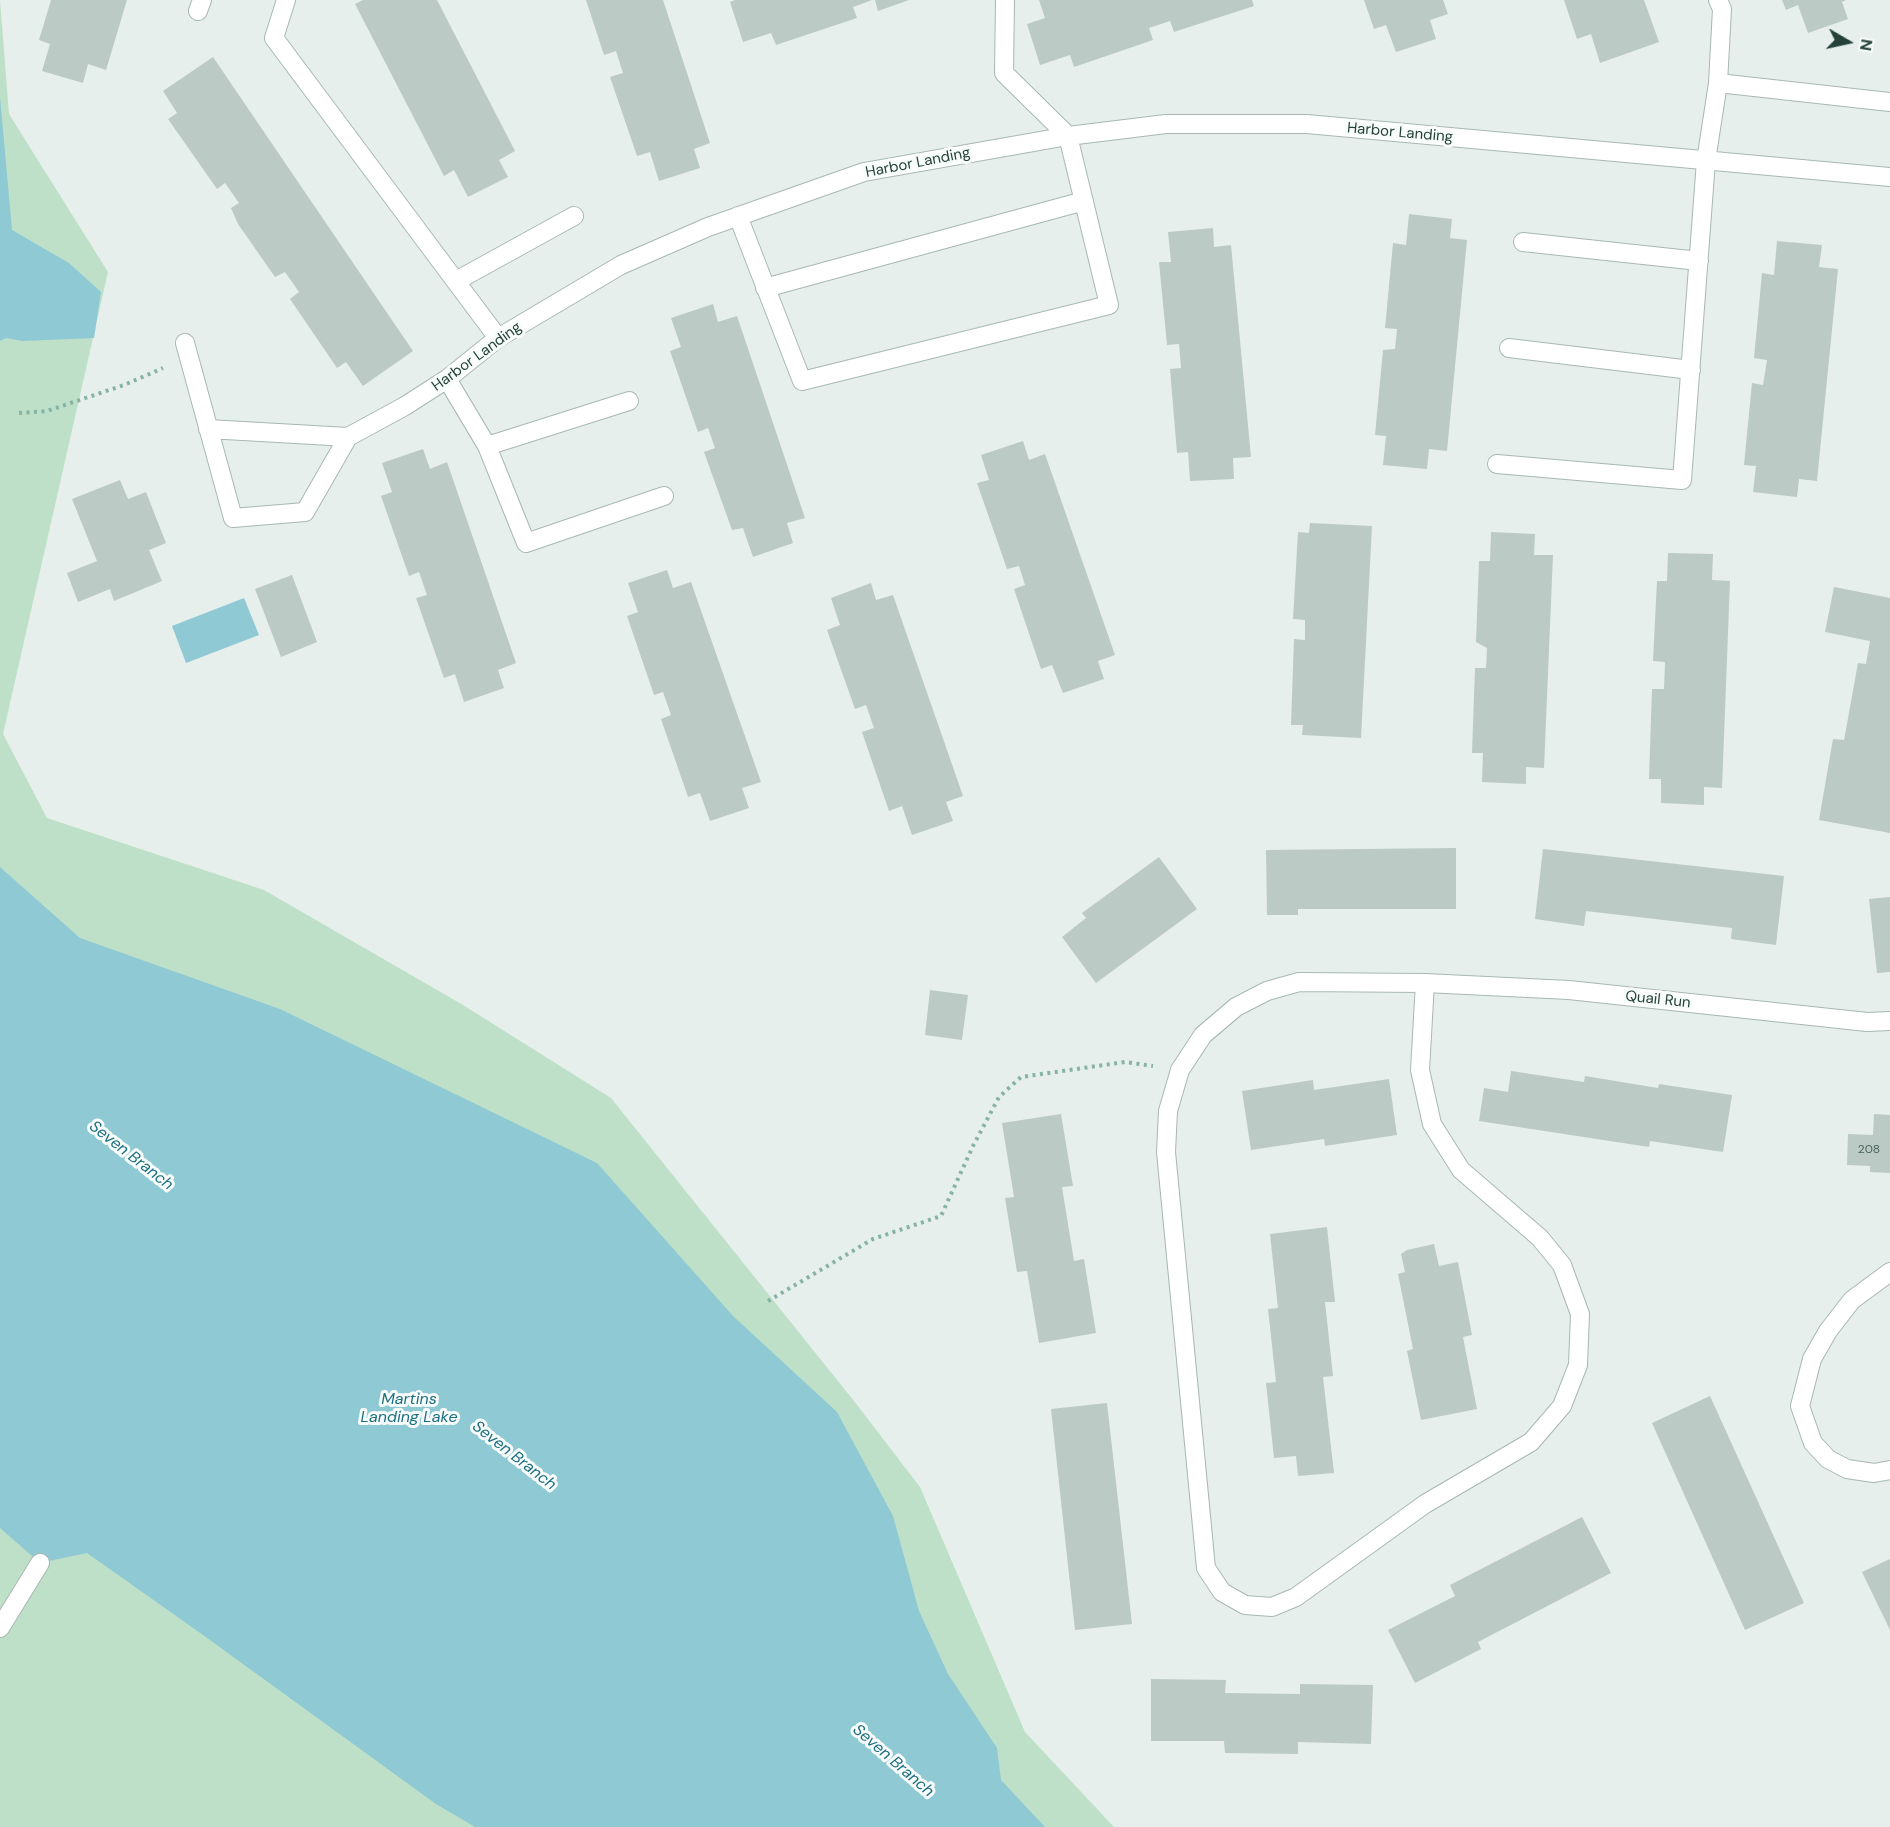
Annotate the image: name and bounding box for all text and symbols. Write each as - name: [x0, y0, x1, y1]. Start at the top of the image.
- north arrow: [1818, 12, 1878, 72]
- text: N: [1855, 37, 1878, 52]
- street label: Harbor Landing: [1346, 119, 1454, 147]
- street label: Harbor Landing: [864, 144, 972, 182]
- street label: Harbor Landing: [429, 318, 525, 396]
- street label: Quail Run: [1625, 988, 1691, 1012]
- water label: Seven Branch: [85, 1117, 177, 1195]
- house number: 208: [1858, 1143, 1880, 1157]
- water label: Martins Landing Lake: [360, 1390, 458, 1428]
- water label: Seven Branch: [468, 1417, 560, 1495]
- water label: Seven Branch: [848, 1721, 938, 1801]

